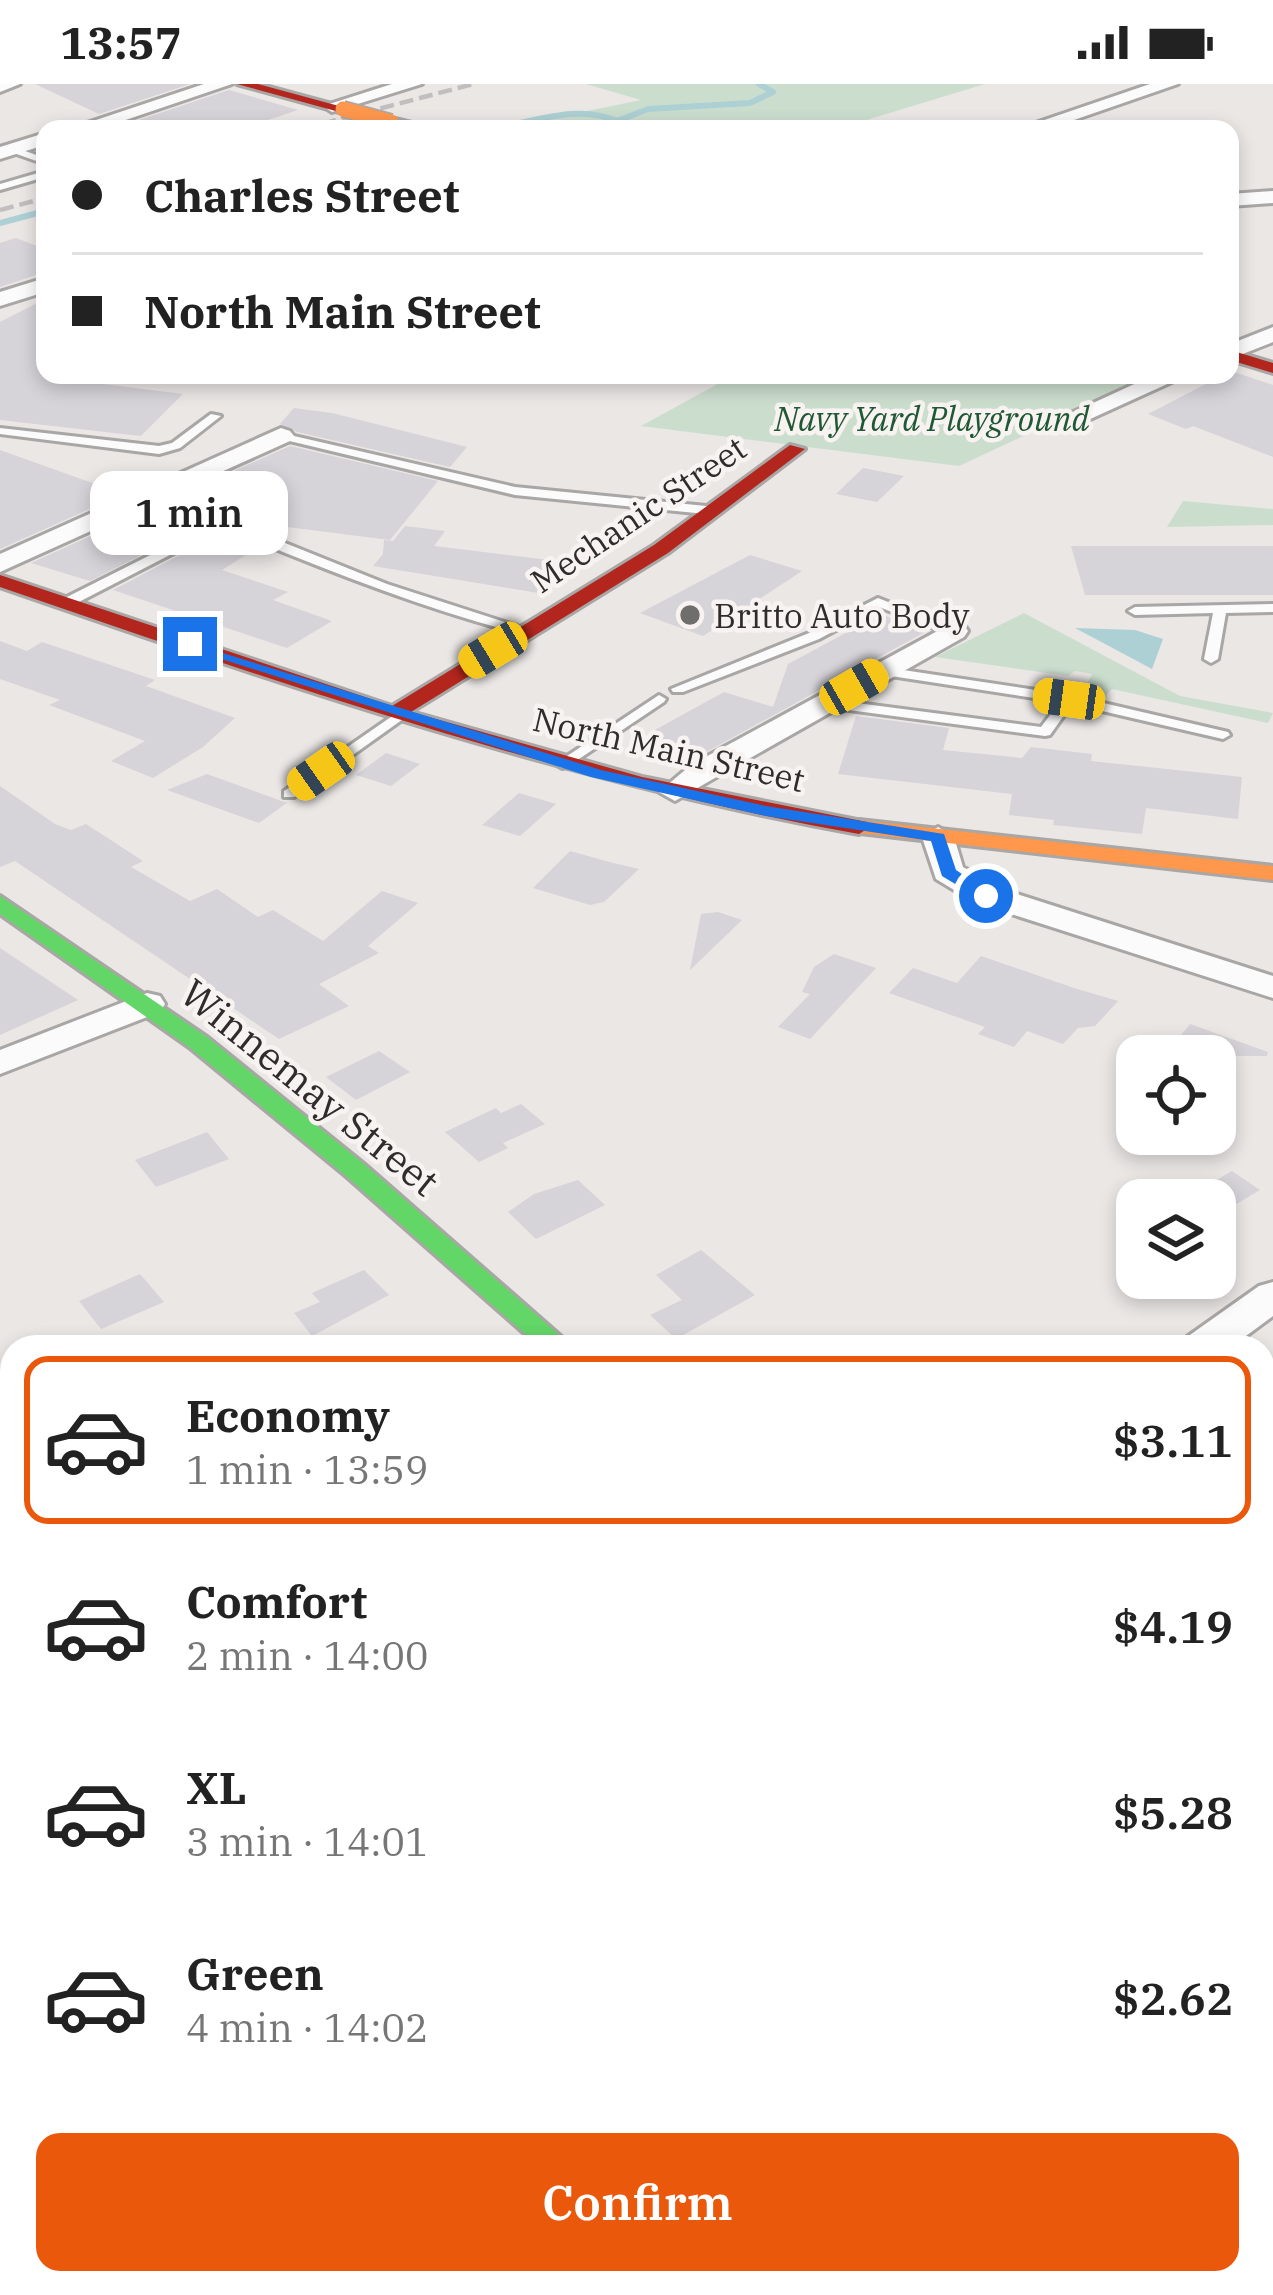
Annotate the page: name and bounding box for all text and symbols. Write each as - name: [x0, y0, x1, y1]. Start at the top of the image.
- text: 13:57: [60, 13, 182, 71]
- text: Charles Street: [144, 166, 460, 224]
- text: North Main Street: [144, 282, 541, 340]
- park label: Navy Yard Playground: [774, 397, 1090, 440]
- street label: Mechanic Street: [522, 426, 754, 602]
- callout: 1 min: [91, 470, 289, 554]
- text: 1 min: [135, 487, 243, 538]
- place label: Britto Auto Body: [714, 594, 970, 637]
- marker: Britto Auto Body: [677, 602, 703, 628]
- car: [453, 616, 533, 684]
- route end: [163, 617, 217, 671]
- car: [814, 653, 894, 721]
- car: [1031, 676, 1107, 722]
- street label: North Main Street: [529, 697, 809, 801]
- car: [281, 736, 361, 806]
- route start: [959, 869, 1013, 923]
- street label: Winnemay Street: [171, 967, 449, 1207]
- map controls: [1116, 1035, 1236, 1299]
- button: locate: [1116, 1035, 1236, 1155]
- button: layers: [1116, 1179, 1236, 1299]
- icon: car: [42, 1386, 150, 1494]
- text: Economy: [186, 1386, 390, 1444]
- text: $3.11: [1113, 1411, 1233, 1469]
- text: 1 min · 13:59: [186, 1444, 428, 1495]
- icon: car: [42, 1572, 150, 1680]
- text: Comfort: [186, 1572, 367, 1630]
- text: $4.19: [1113, 1597, 1233, 1655]
- text: 2 min · 14:00: [186, 1630, 428, 1681]
- icon: car: [42, 1758, 150, 1866]
- text: XL: [186, 1758, 247, 1816]
- text: $5.28: [1113, 1783, 1233, 1841]
- text: 3 min · 14:01: [186, 1816, 428, 1867]
- icon: car: [42, 1944, 150, 2052]
- text: Green: [186, 1944, 324, 2002]
- text: $2.62: [1113, 1969, 1233, 2027]
- text: 4 min · 14:02: [186, 2002, 428, 2053]
- button: Confirm: [36, 2133, 1239, 2271]

